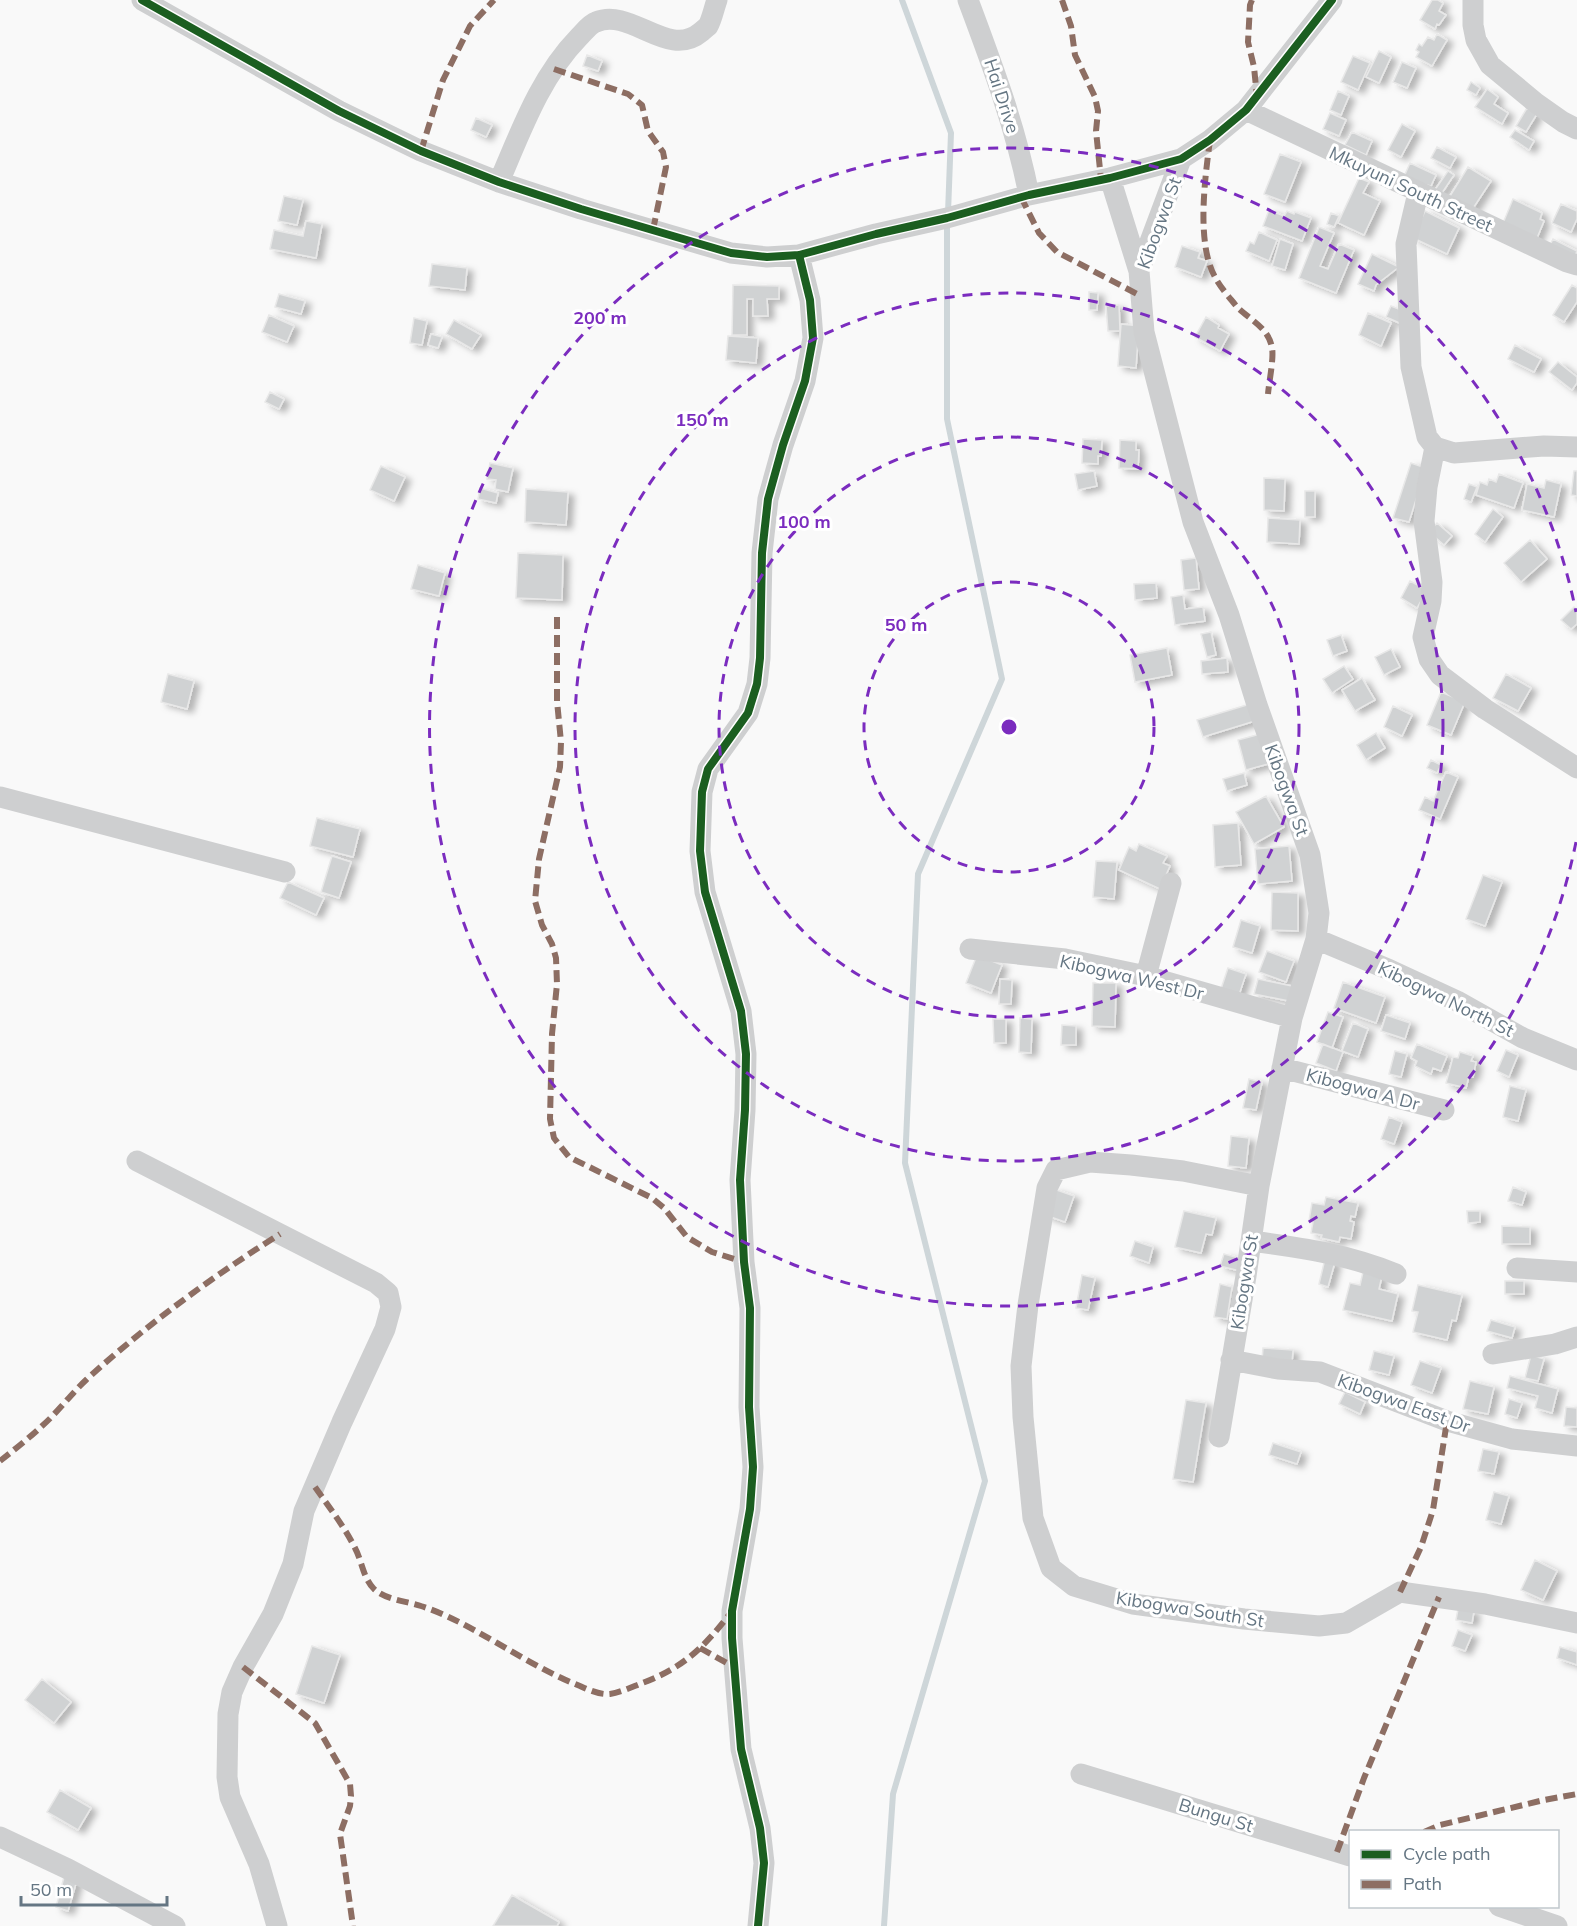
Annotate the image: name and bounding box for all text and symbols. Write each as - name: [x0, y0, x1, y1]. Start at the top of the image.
- street label: Hai Drive: [979, 56, 1025, 136]
- street label: Mkuyuni South Street: [1326, 141, 1496, 237]
- street label: Kibogwa St: [1132, 174, 1186, 272]
- text: 200 m: [573, 306, 627, 329]
- text: 150 m: [675, 408, 729, 431]
- text: 100 m: [777, 510, 831, 533]
- text: 50 m: [885, 613, 927, 636]
- centre of rings: [999, 717, 1019, 737]
- street label: Kibogwa St: [1260, 741, 1314, 839]
- street label: Kibogwa West Dr: [1058, 949, 1207, 1005]
- street label: Kibogwa North St: [1374, 956, 1518, 1042]
- street label: Kibogwa A Dr: [1304, 1063, 1423, 1115]
- street label: Kibogwa St: [1225, 1233, 1263, 1331]
- street label: Kibogwa East Dr: [1334, 1368, 1474, 1438]
- street label: Kibogwa South St: [1114, 1586, 1266, 1632]
- street label: Bungu St: [1176, 1793, 1256, 1837]
- legend: [1349, 1830, 1559, 1908]
- text: Cycle path: [1403, 1842, 1490, 1865]
- scale bar: [21, 1869, 166, 1907]
- text: Path: [1403, 1872, 1442, 1895]
- text: 50 m: [30, 1878, 72, 1901]

